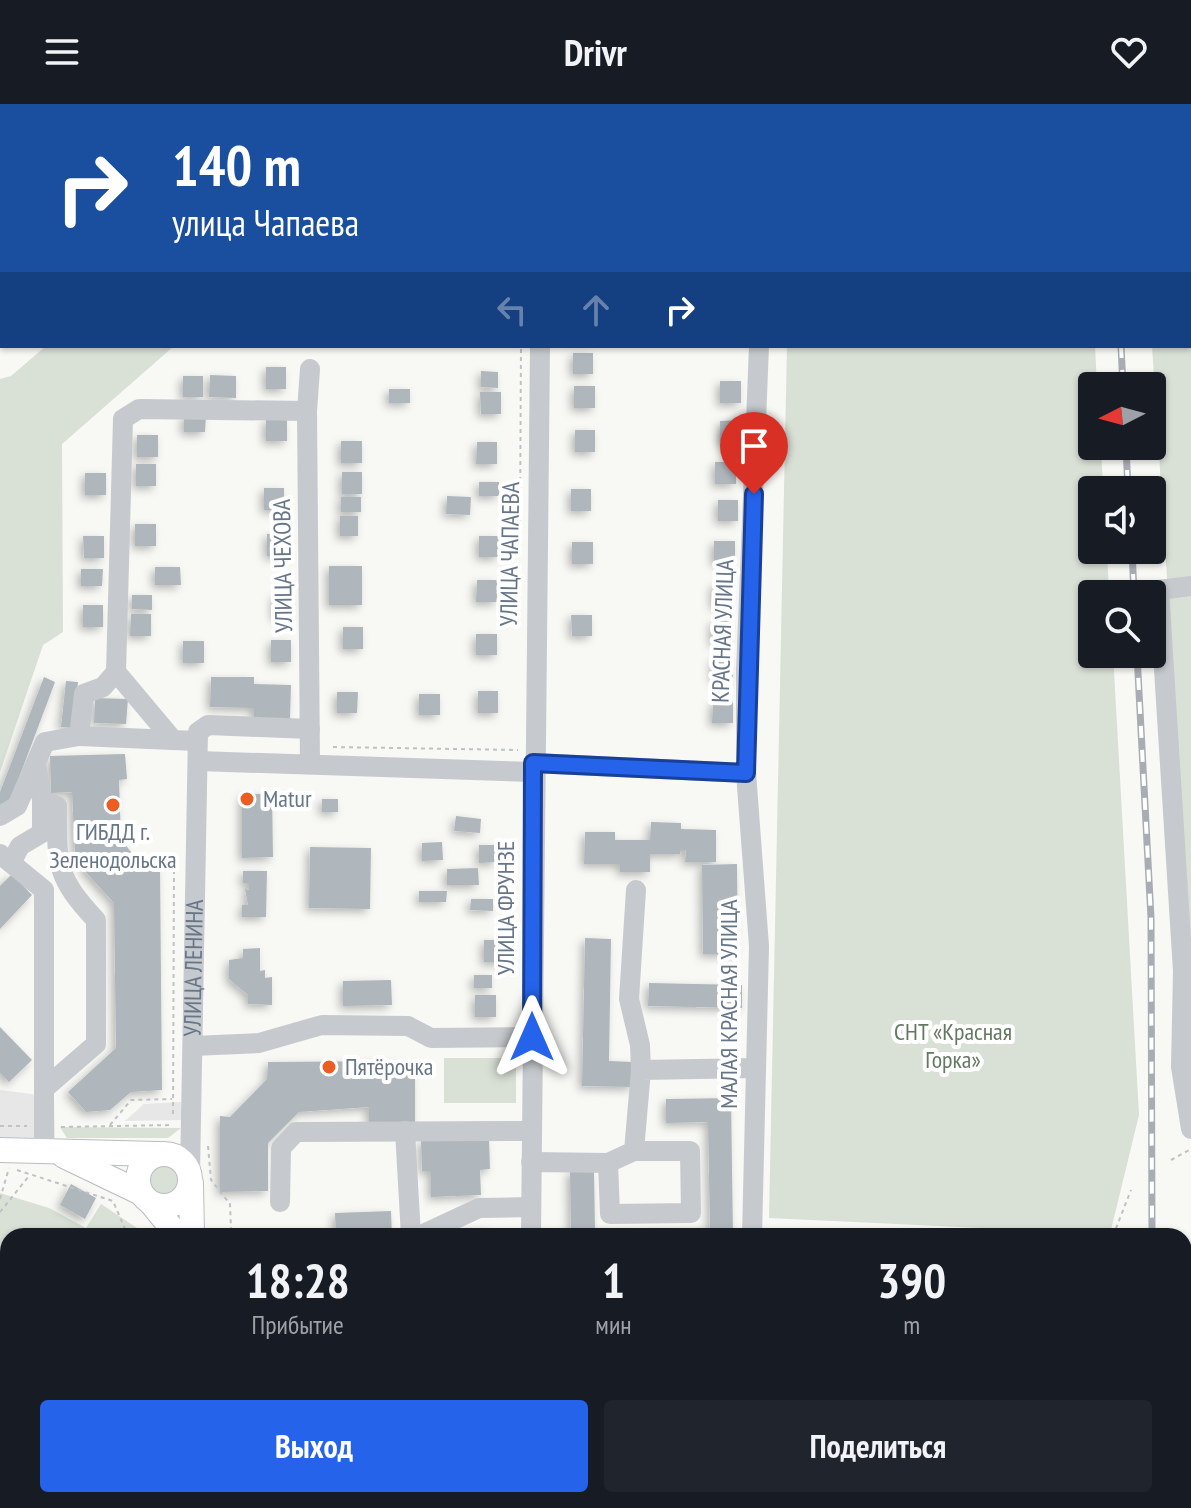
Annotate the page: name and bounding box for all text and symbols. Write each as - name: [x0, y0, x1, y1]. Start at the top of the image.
- text: Drivr: [564, 29, 627, 76]
- icon: menu: [40, 30, 84, 74]
- icon: heart: [1107, 30, 1151, 74]
- text: 140 m: [172, 129, 301, 201]
- icon: right: [40, 136, 144, 240]
- text: улица Чапаева: [172, 199, 359, 246]
- icon: left: [490, 288, 534, 332]
- icon: ahead: [574, 288, 618, 332]
- icon: right: [658, 288, 702, 332]
- north arrow: [1078, 372, 1166, 460]
- map controls: [1078, 372, 1166, 668]
- pin: [720, 412, 788, 494]
- icon: arrive: [732, 424, 776, 468]
- button: sound: [1078, 476, 1166, 564]
- street label: УЛИЦА ЧАПАЕВА: [493, 481, 526, 627]
- street label: УЛИЦА ЧЕХОВА: [266, 498, 299, 633]
- street label: КРАСНАЯ УЛИЦА: [705, 558, 741, 703]
- button: search: [1078, 580, 1166, 668]
- place label: Matur: [263, 783, 312, 814]
- marker: Matur: [238, 790, 256, 808]
- marker: ГИБДД г. Зеленодольска: [104, 796, 122, 814]
- place label: ГИБДД г. Зеленодольска: [49, 816, 177, 875]
- street label: УЛИЦА ФРУНЗЕ: [490, 841, 521, 975]
- street label: УЛИЦА ЛЕНИНА: [176, 899, 210, 1037]
- street label: МАЛАЯ КРАСНАЯ УЛИЦА: [713, 899, 744, 1109]
- position arrow: [490, 995, 574, 1079]
- park label: СНТ «Красная Горка»: [894, 1016, 1012, 1075]
- place label: Пятёрочка: [345, 1051, 433, 1082]
- marker: Пятёрочка: [320, 1058, 338, 1076]
- text: 18:28: [246, 1249, 350, 1311]
- text: 1: [602, 1249, 625, 1311]
- text: 390: [877, 1249, 946, 1311]
- text: Прибытие: [252, 1308, 344, 1341]
- text: мин: [595, 1308, 632, 1341]
- text: m: [903, 1308, 920, 1341]
- button: Выход: [40, 1400, 588, 1492]
- button: Поделиться: [604, 1400, 1152, 1492]

